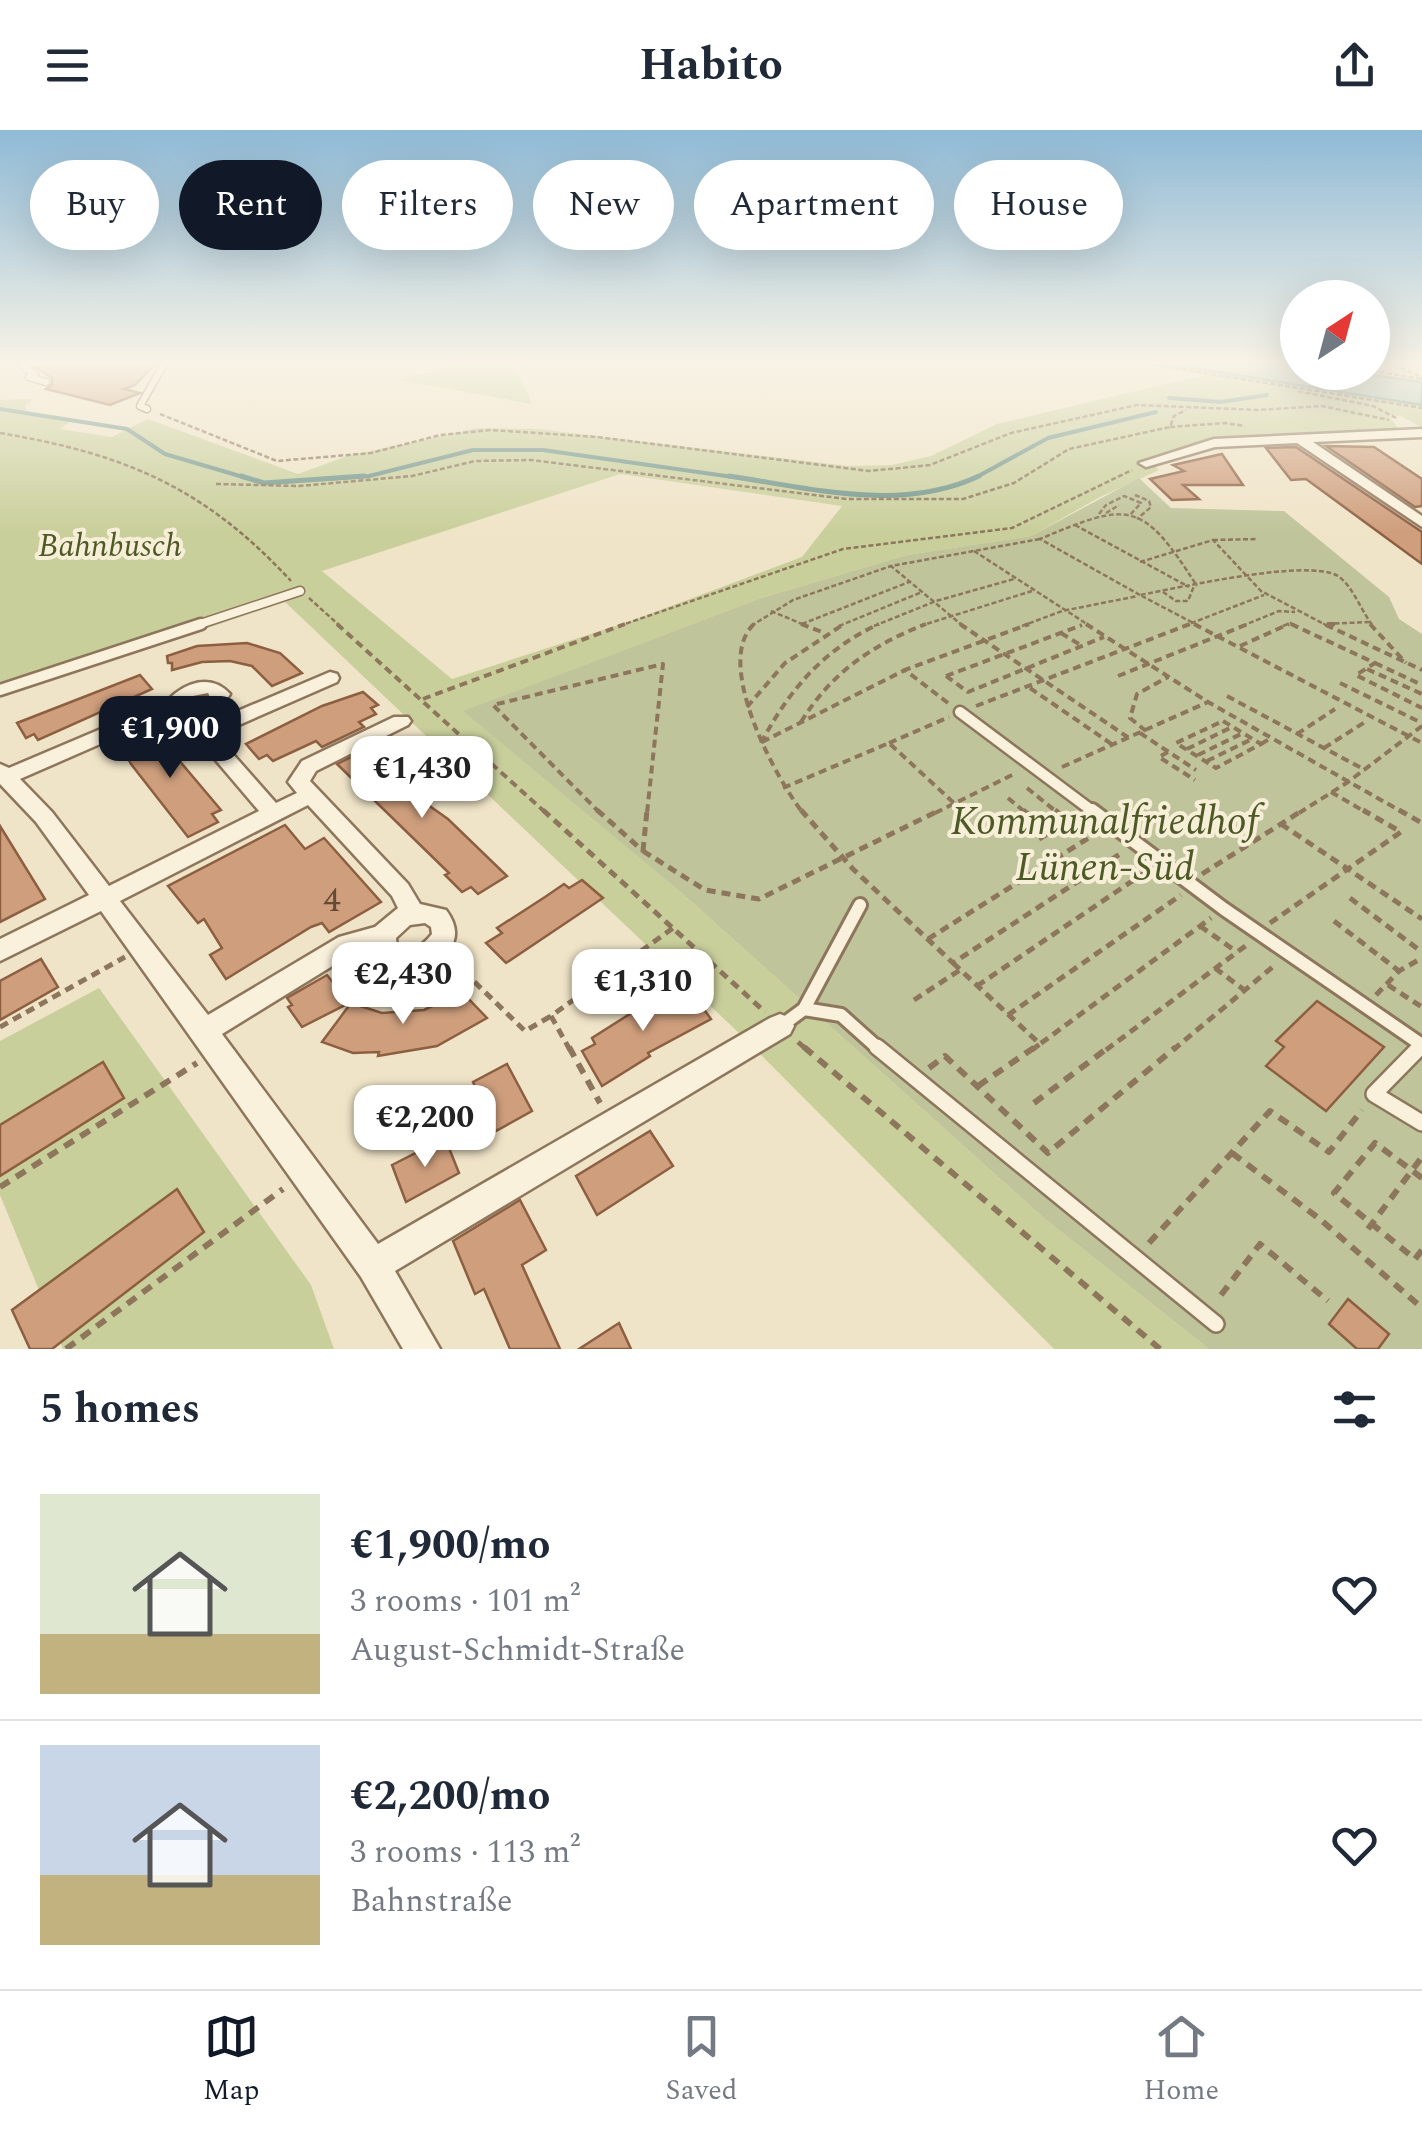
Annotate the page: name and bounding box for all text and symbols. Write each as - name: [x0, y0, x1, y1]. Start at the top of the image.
- text: Habito: [639, 31, 783, 100]
- icon: menu: [40, 38, 95, 93]
- icon: share: [1327, 38, 1382, 93]
- chip: Buy: [30, 160, 159, 250]
- chip: Rent: [179, 160, 322, 250]
- chip: Filters: [342, 160, 513, 250]
- chip: New: [533, 160, 674, 250]
- chip: Apartment: [694, 160, 934, 250]
- chip: House: [954, 160, 1123, 250]
- north arrow: [1280, 280, 1390, 390]
- map controls: [1280, 280, 1390, 390]
- park label: Bahnbusch: [38, 522, 182, 571]
- pin: €1,900: [89, 696, 251, 781]
- text: €1,900: [121, 704, 219, 753]
- pin: €1,430: [341, 736, 503, 821]
- text: €1,430: [373, 744, 471, 793]
- park label: Kommunalfriedhof Lünen-Süd: [951, 792, 1266, 899]
- house number: 4: [323, 874, 341, 927]
- pin: €2,430: [322, 942, 484, 1027]
- pin: €1,310: [562, 949, 724, 1034]
- text: €2,430: [354, 950, 452, 999]
- text: €1,310: [594, 957, 692, 1006]
- pin: €2,200: [344, 1085, 506, 1170]
- text: €2,200: [376, 1093, 474, 1142]
- text: 5 homes: [40, 1378, 200, 1441]
- icon: filters: [1327, 1382, 1382, 1437]
- text: €1,900/mo: [350, 1514, 550, 1577]
- icon: home: [120, 1534, 240, 1654]
- icon: heart: [1327, 1567, 1382, 1622]
- text: 3 rooms · 101 m²: [350, 1577, 580, 1626]
- text: August-Schmidt-Straße: [350, 1626, 685, 1675]
- text: €2,200/mo: [350, 1765, 550, 1828]
- icon: home: [120, 1785, 240, 1905]
- icon: heart: [1327, 1818, 1382, 1873]
- text: 3 rooms · 113 m²: [350, 1828, 580, 1877]
- text: Bahnstraße: [350, 1877, 512, 1926]
- tab: Map: [203, 2009, 259, 2112]
- tab: Saved: [666, 2009, 737, 2112]
- tab: Home: [1144, 2009, 1219, 2112]

